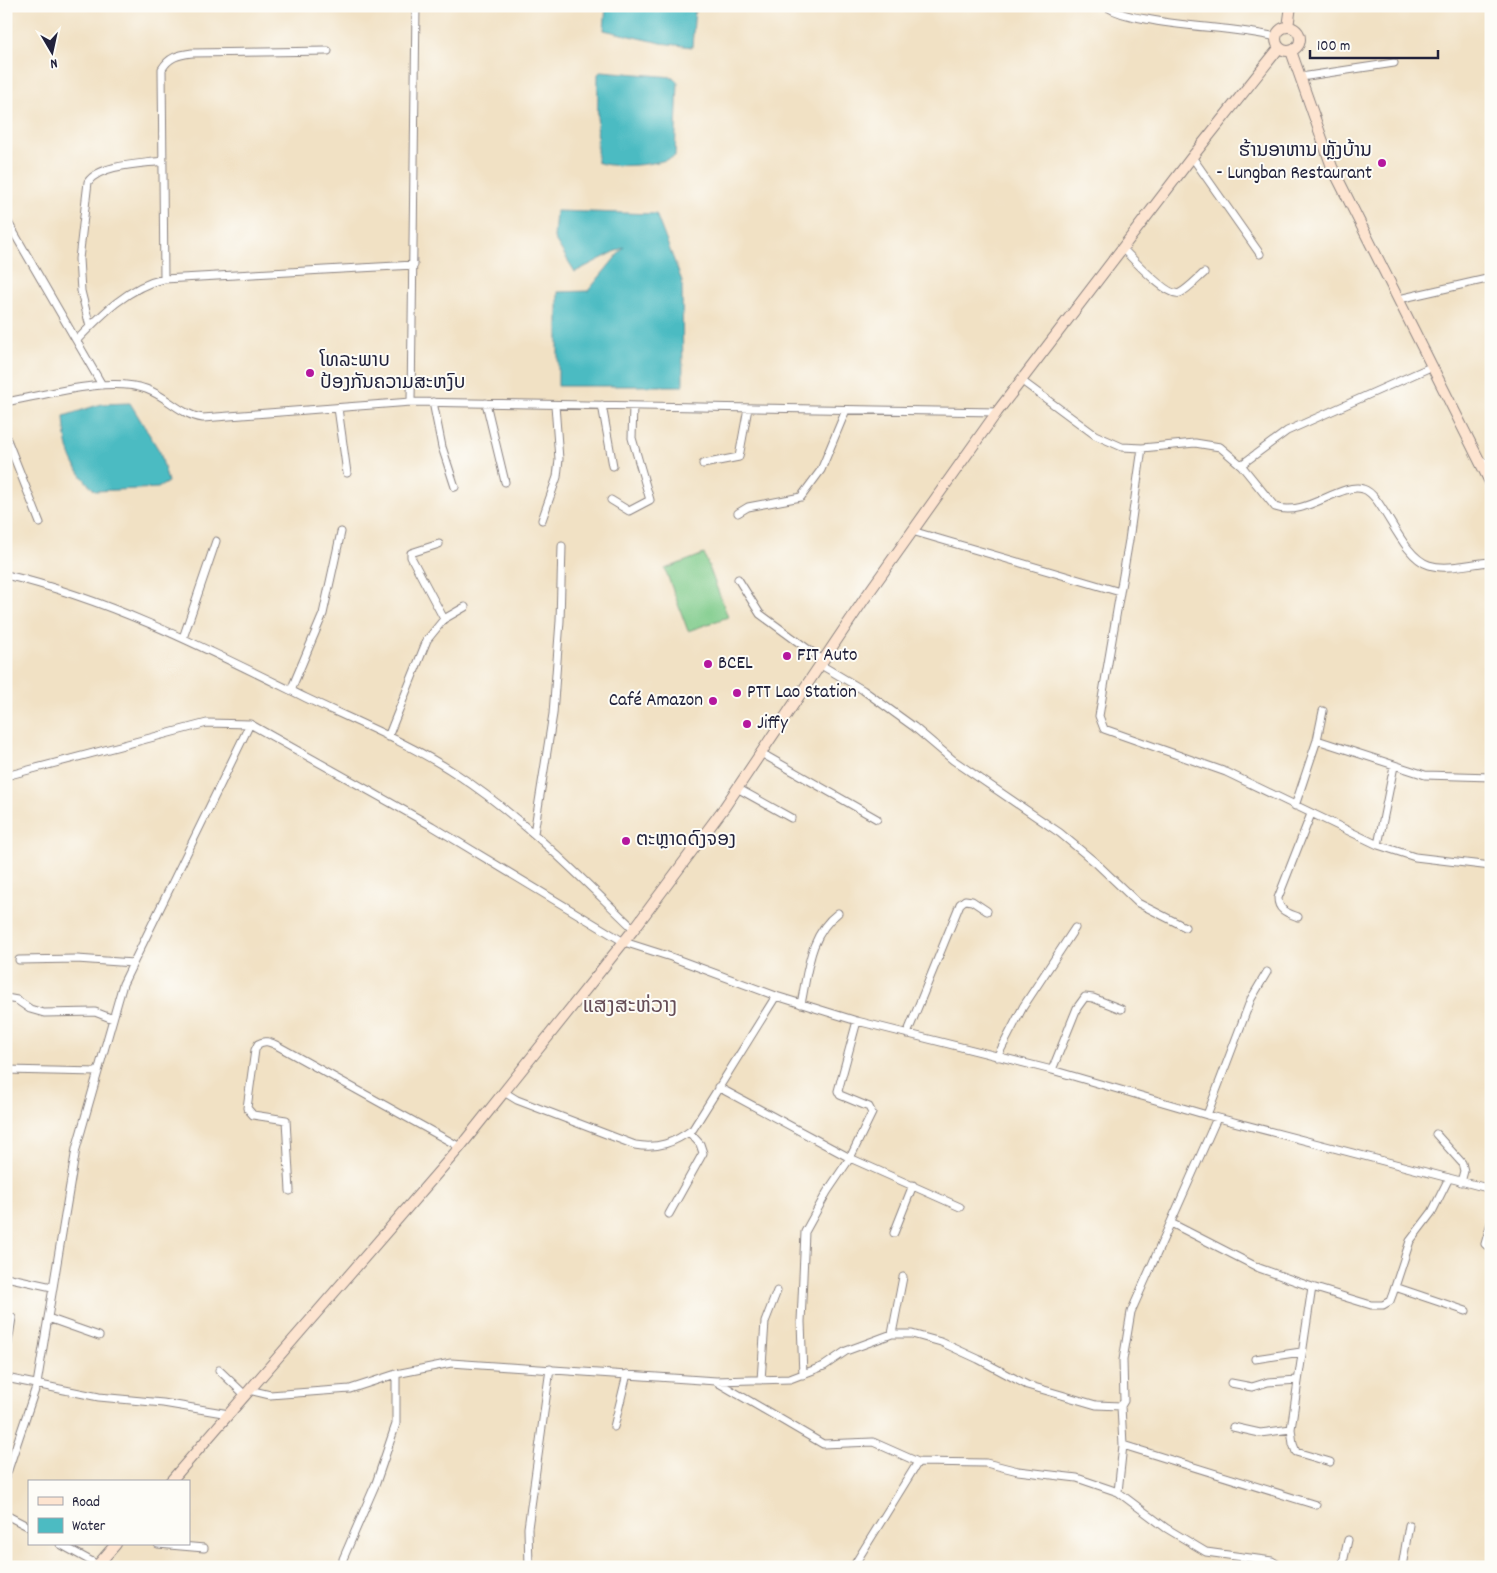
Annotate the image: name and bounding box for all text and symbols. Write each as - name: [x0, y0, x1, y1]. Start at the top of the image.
- north arrow: [28, 28, 78, 78]
- scale bar: [1310, 28, 1437, 60]
- text: 100 m: [1317, 36, 1350, 58]
- text: N: [49, 52, 59, 73]
- place label: ຮ້ານອາຫານ ຫຼັງບ້ານ - Lungban Restaurant: [1216, 139, 1372, 188]
- marker: ຮ້ານອາຫານ ຫຼັງບ້ານ - Lungban Restaurant: [1376, 157, 1388, 169]
- place label: ໂທລະພາບ ປ້ອງກັນຄວາມສະຫງົບ: [319, 349, 465, 398]
- marker: ໂທລະພາບ ປ້ອງກັນຄວາມສະຫງົບ: [304, 367, 316, 379]
- place label: FIT Auto: [797, 643, 857, 670]
- marker: FIT Auto: [781, 650, 793, 662]
- place label: BCEL: [718, 651, 753, 678]
- marker: BCEL: [702, 658, 714, 670]
- place label: PTT Lao Station: [747, 680, 857, 707]
- marker: PTT Lao Station: [731, 687, 743, 699]
- place label: Café Amazon: [609, 688, 703, 715]
- marker: Café Amazon: [707, 695, 719, 707]
- place label: Jiffy: [757, 711, 788, 738]
- marker: Jiffy: [741, 718, 753, 730]
- place label: ຕະຫຼາດດົງຈອງ: [636, 828, 736, 855]
- marker: ຕະຫຼາດດົງຈອງ: [620, 835, 632, 847]
- district label: ແສງສະຫ່ວາງ: [583, 993, 677, 1023]
- legend: [28, 1480, 190, 1546]
- text: Road: [72, 1492, 100, 1514]
- text: Water: [72, 1516, 106, 1538]

